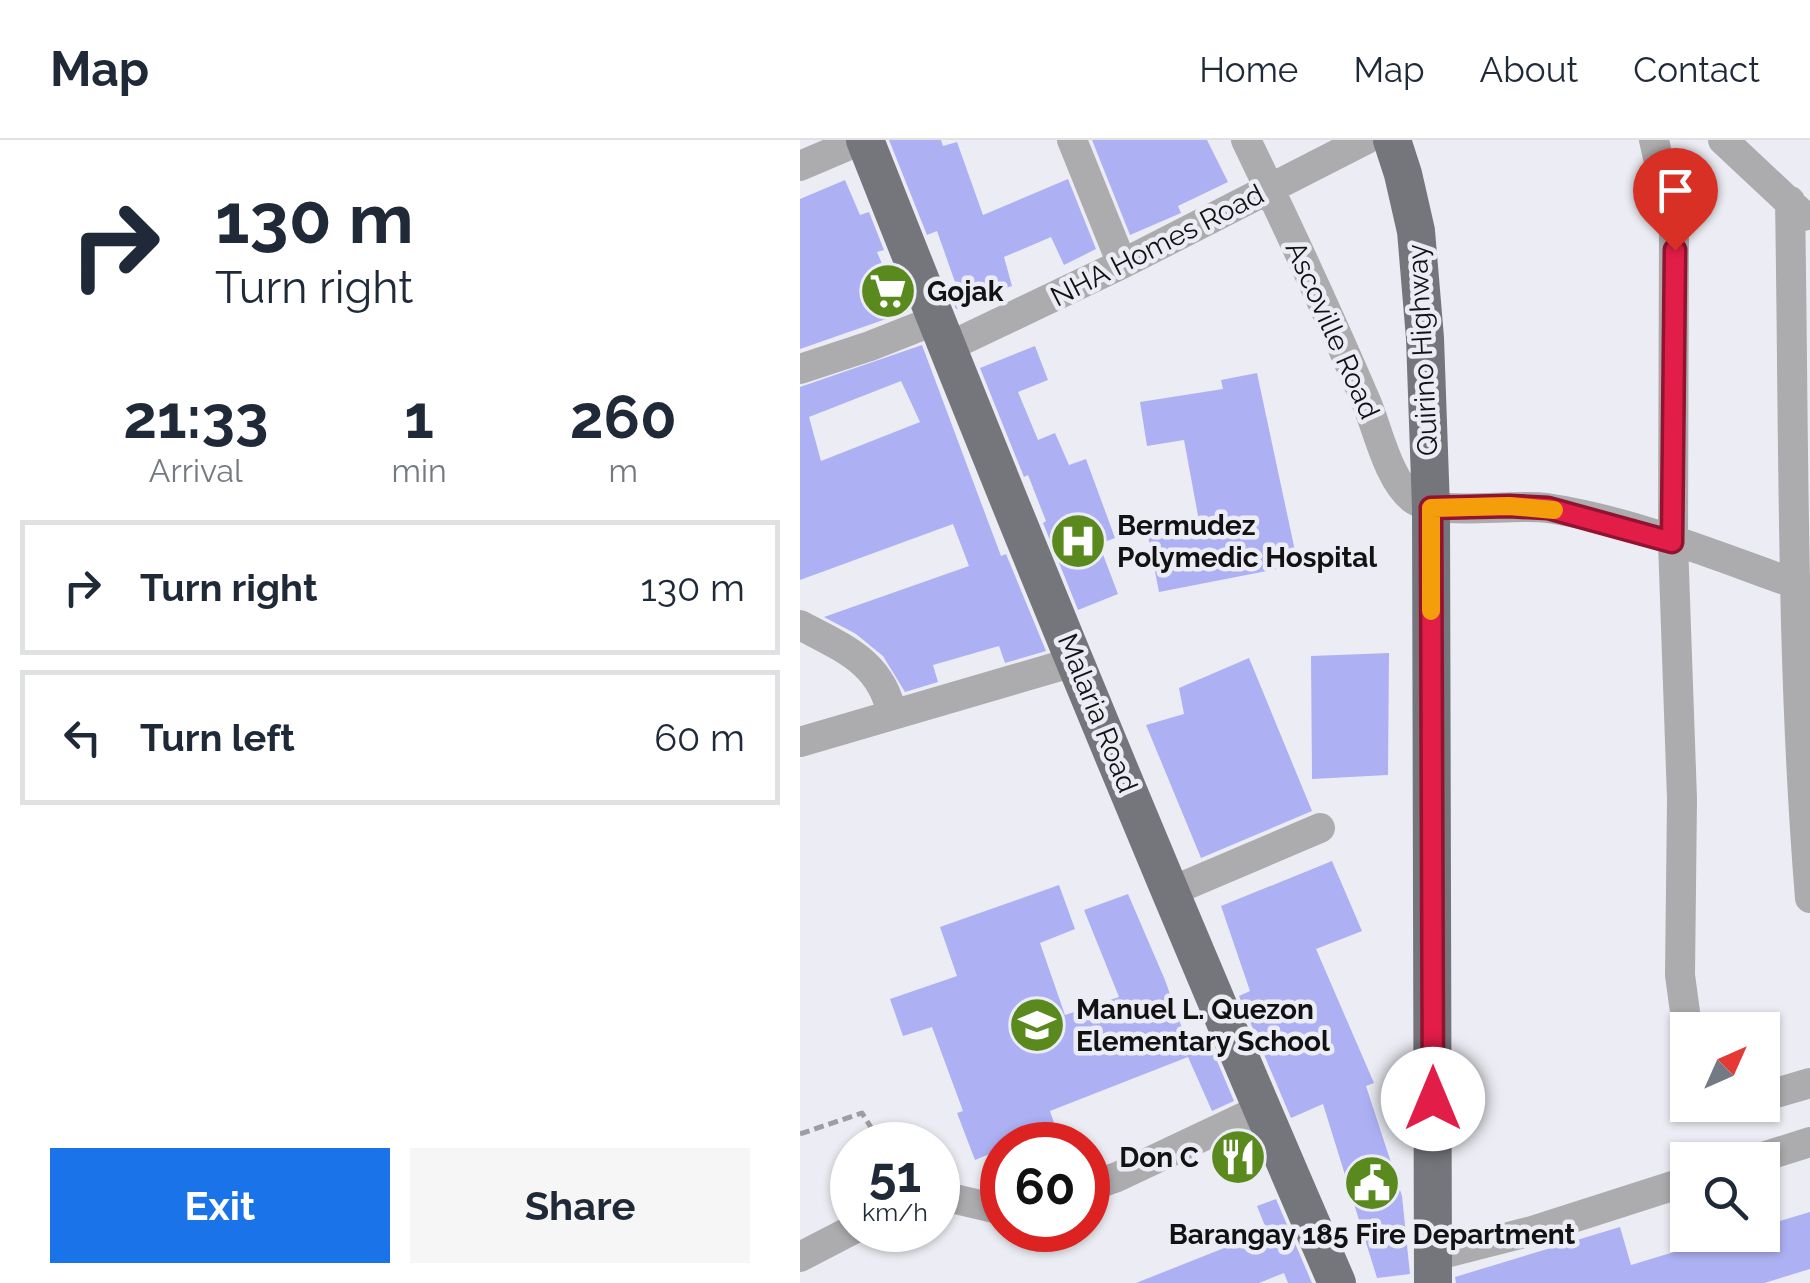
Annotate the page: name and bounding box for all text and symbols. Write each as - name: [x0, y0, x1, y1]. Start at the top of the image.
- text: Map: [50, 41, 149, 97]
- text: Home: [1199, 49, 1298, 90]
- text: Map: [1353, 49, 1425, 90]
- text: About: [1480, 49, 1578, 90]
- text: Contact: [1633, 49, 1760, 90]
- pin: [1633, 148, 1718, 251]
- icon: arrive: [1648, 163, 1703, 218]
- text: 130 m: [215, 177, 414, 259]
- street label: NHA Homes Road: [1045, 177, 1269, 313]
- icon: right: [50, 180, 180, 310]
- street label: Ascoville Road: [1279, 236, 1386, 424]
- street label: Quirino Highway: [1400, 243, 1445, 457]
- text: Turn right: [215, 261, 413, 314]
- supermarket icon: Gojak: [858, 261, 918, 321]
- place label: Gojak: [927, 275, 1004, 308]
- text: 21:33: [123, 382, 268, 452]
- text: 1: [404, 382, 434, 452]
- text: 260: [570, 382, 677, 452]
- text: Arrival: [149, 452, 243, 489]
- text: min: [392, 452, 447, 489]
- text: m: [609, 452, 638, 489]
- place label: Bermudez Polymedic Hospital: [1117, 509, 1377, 574]
- hospital icon: Bermudez Polymedic Hospital: [1048, 511, 1108, 571]
- icon: right: [55, 560, 110, 615]
- text: Turn right: [140, 565, 317, 610]
- text: 130 m: [641, 565, 745, 610]
- street label: Malaria Road: [1051, 629, 1144, 797]
- icon: left: [55, 710, 110, 765]
- text: Turn left: [140, 715, 295, 760]
- text: 60 m: [654, 715, 745, 760]
- place label: Manuel L. Quezon Elementary School: [1076, 993, 1330, 1058]
- school or university icon: Manuel L. Quezon Elementary School: [1007, 995, 1067, 1055]
- north arrow: [1670, 1012, 1780, 1122]
- map controls: [1670, 1012, 1780, 1252]
- position arrow: [1381, 1047, 1485, 1151]
- speed limit sign: 60: [980, 1122, 1110, 1252]
- restaurant icon: Don C: [1208, 1127, 1268, 1187]
- place label: Don C: [1119, 1141, 1199, 1174]
- button: search: [1670, 1142, 1780, 1252]
- text: 51: [869, 1145, 921, 1204]
- button: Exit: [50, 1148, 390, 1263]
- button: Share: [410, 1148, 750, 1263]
- public building icon: Barangay 185 Fire Department: [1342, 1153, 1402, 1213]
- text: km/h: [862, 1197, 928, 1227]
- place label: Barangay 185 Fire Department: [1169, 1218, 1576, 1251]

